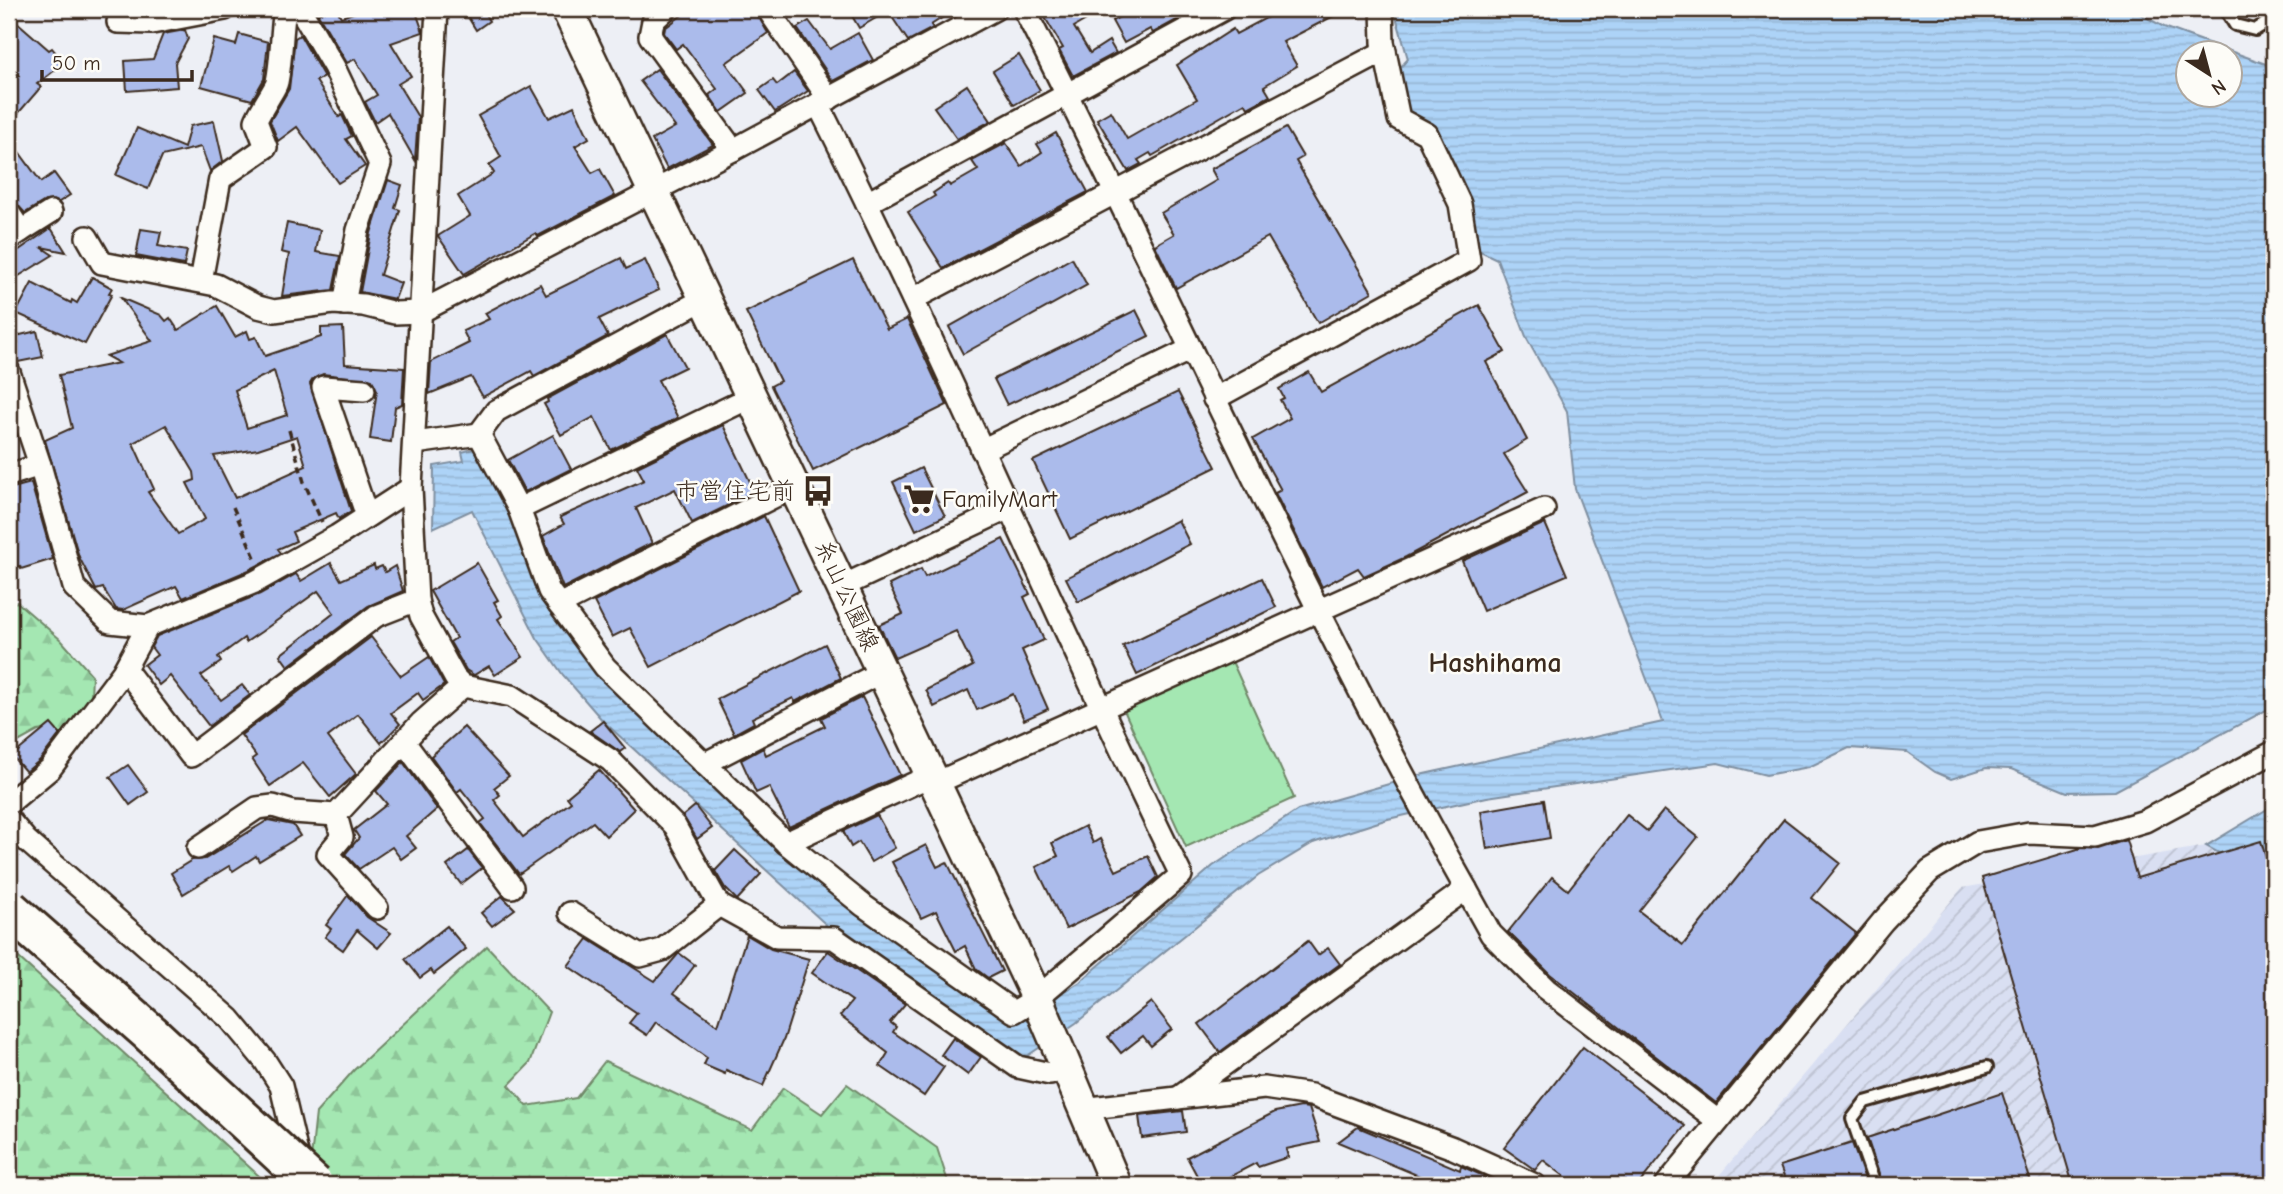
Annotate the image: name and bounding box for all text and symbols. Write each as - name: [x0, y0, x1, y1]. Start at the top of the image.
- scale bar: [42, 38, 192, 82]
- north arrow: [2174, 38, 2244, 108]
- text: 50 m: [52, 51, 101, 75]
- text: N: [2207, 74, 2230, 99]
- bus stop icon: 市営住宅前: [801, 474, 835, 508]
- place label: 市営住宅前: [675, 477, 795, 505]
- supermarket icon: FamilyMart: [902, 482, 936, 516]
- place label: FamilyMart: [942, 485, 1058, 513]
- street label: 糸山公園線: [809, 535, 885, 655]
- district label: Hashihama: [1428, 647, 1562, 679]

